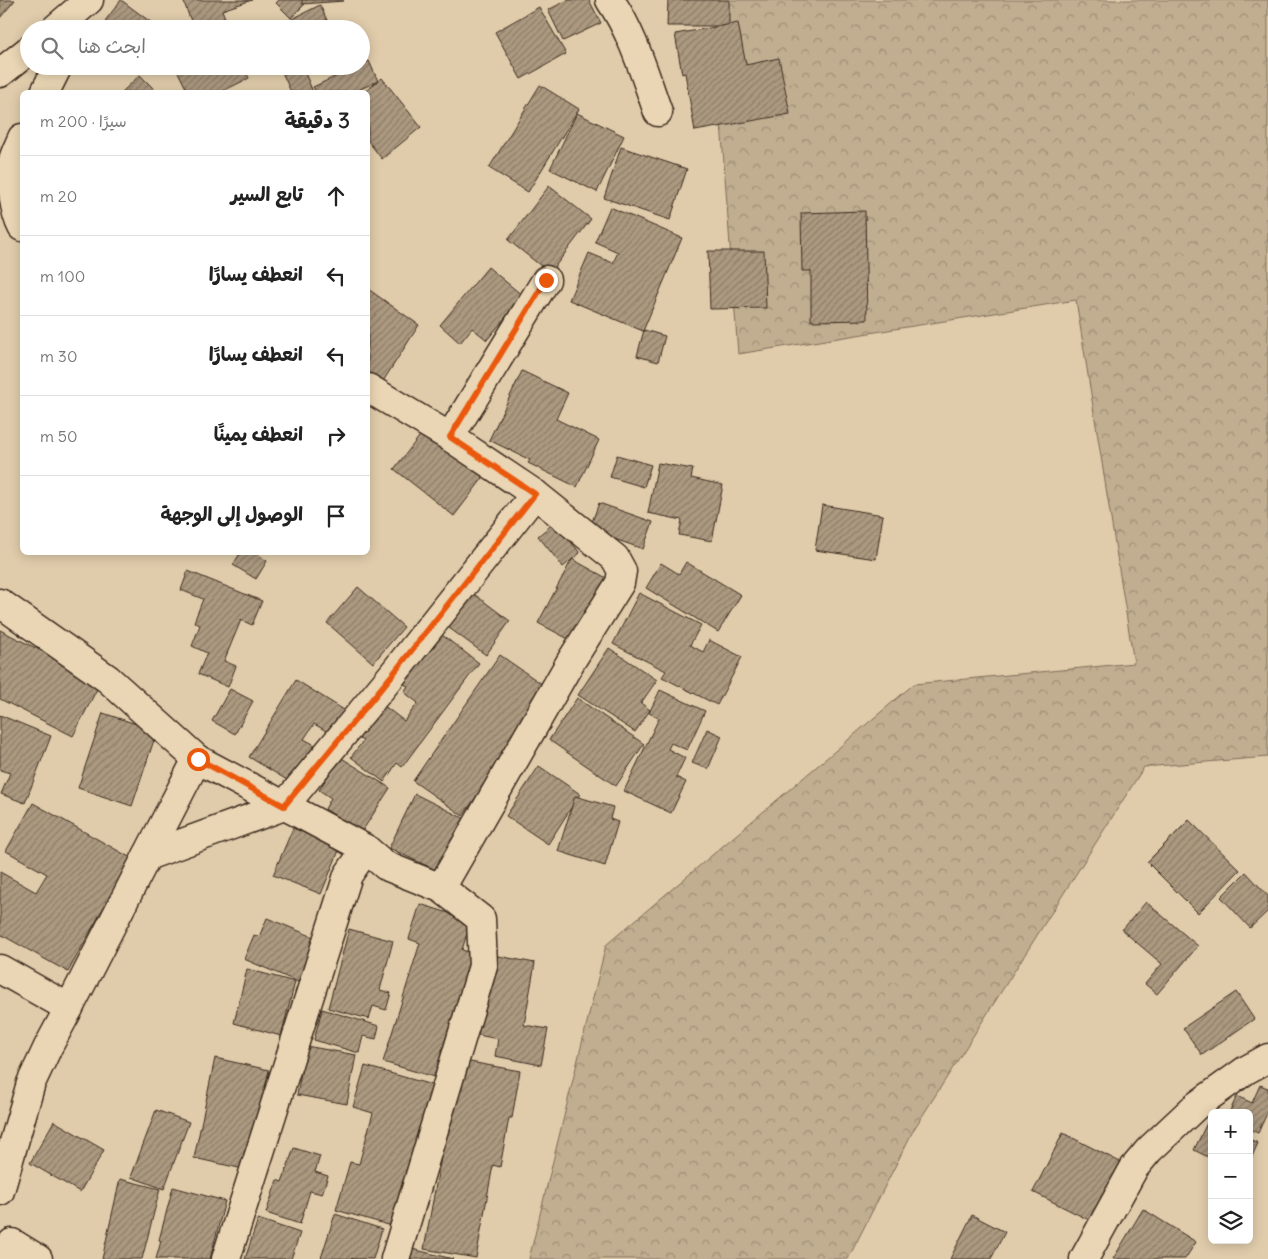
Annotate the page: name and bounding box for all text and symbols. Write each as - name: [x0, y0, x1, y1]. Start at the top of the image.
- search box: [20, 20, 370, 75]
- icon: search: [38, 34, 66, 62]
- text: ابحث هنا: [78, 34, 146, 58]
- text: 3 دقيقة: [285, 107, 350, 134]
- text: سيرًا · 200 m: [40, 111, 127, 131]
- text: تابع السير: [231, 182, 303, 206]
- icon: ahead: [322, 182, 350, 210]
- text: 20 m: [40, 186, 77, 206]
- text: انعطف يسارًا: [209, 262, 303, 286]
- icon: left: [322, 262, 350, 290]
- text: 100 m: [40, 266, 85, 286]
- route end: [535, 269, 558, 292]
- text: انعطف يسارًا: [209, 342, 303, 366]
- icon: left: [322, 342, 350, 370]
- text: 30 m: [40, 346, 77, 366]
- text: انعطف يمينًا: [214, 422, 303, 446]
- icon: right: [322, 422, 350, 450]
- text: 50 m: [40, 426, 78, 446]
- text: الوصول إلى الوجهة: [160, 502, 303, 526]
- icon: arrive: [322, 502, 350, 530]
- route start: [187, 748, 210, 771]
- map controls: [1208, 1109, 1253, 1244]
- button: +: [1208, 1109, 1253, 1154]
- button: −: [1208, 1154, 1253, 1199]
- button: layers: [1208, 1199, 1253, 1244]

